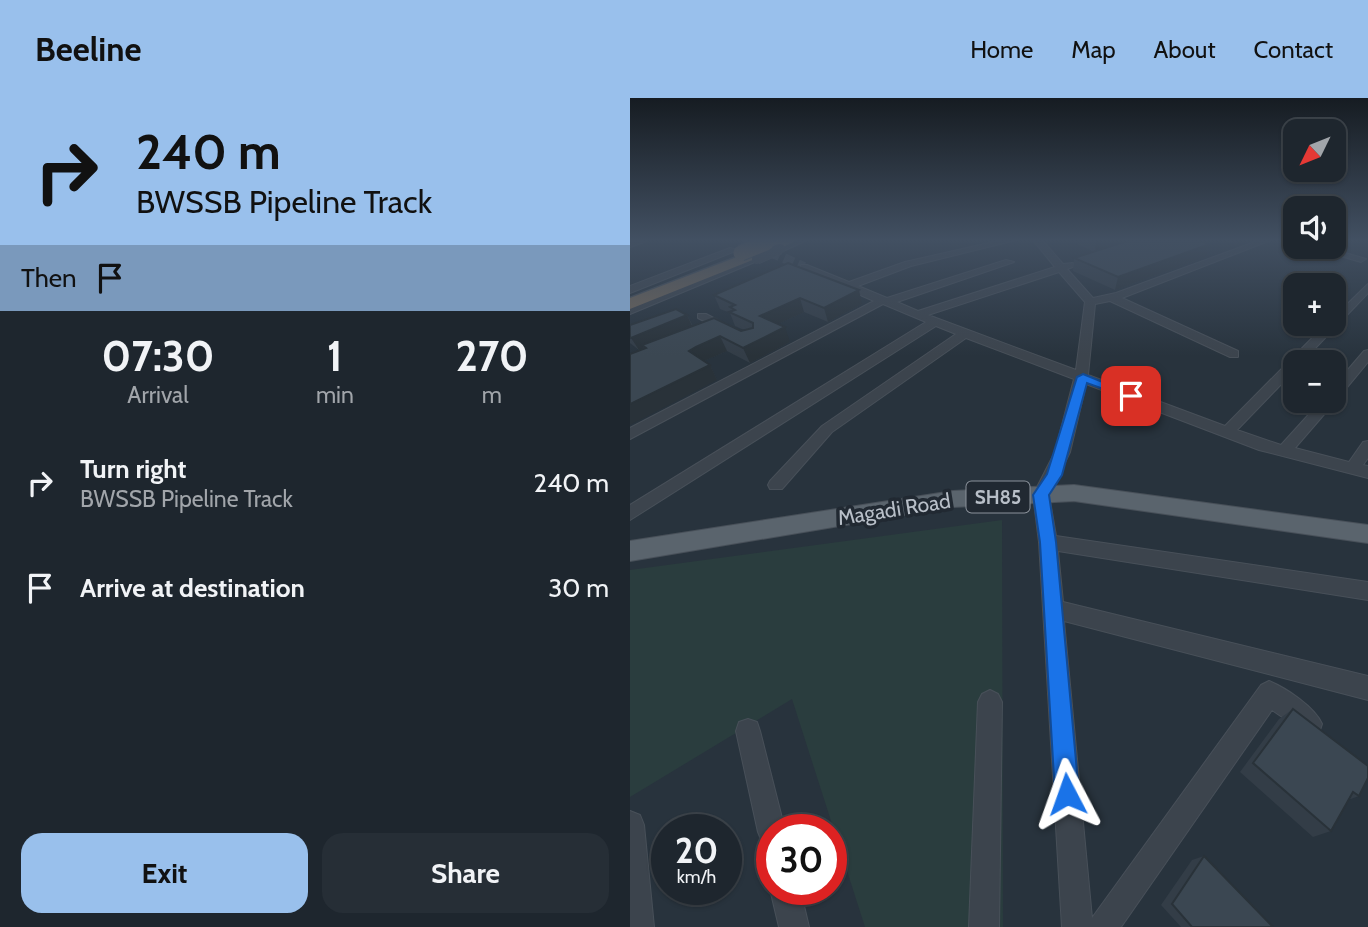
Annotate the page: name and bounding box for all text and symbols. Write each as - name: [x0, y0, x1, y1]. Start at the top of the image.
- text: Beeline: [35, 29, 141, 69]
- text: Home: [970, 35, 1033, 64]
- text: Map: [1071, 35, 1116, 64]
- text: About: [1154, 35, 1216, 64]
- text: Contact: [1254, 35, 1333, 64]
- north arrow: [1283, 119, 1346, 182]
- map controls: [1283, 119, 1346, 413]
- text: 240 m: [136, 122, 281, 181]
- icon: right: [21, 126, 112, 217]
- text: BWSSB Pipeline Track: [136, 182, 432, 221]
- button: sound: [1283, 196, 1346, 259]
- icon: arrive: [91, 259, 129, 297]
- text: Then: [21, 262, 77, 294]
- button: +: [1283, 273, 1346, 336]
- text: 07:30: [102, 330, 214, 382]
- text: 1: [327, 330, 343, 382]
- text: 270: [455, 330, 528, 382]
- button: −: [1283, 350, 1346, 413]
- pin: [1101, 366, 1161, 426]
- icon: arrive: [1112, 377, 1150, 415]
- text: Arrival: [127, 381, 189, 409]
- text: min: [316, 381, 354, 409]
- text: m: [482, 381, 502, 409]
- text: Turn right: [80, 453, 186, 485]
- icon: right: [21, 464, 59, 502]
- text: 240 m: [534, 467, 609, 499]
- road number: SH85: [966, 482, 1030, 512]
- text: BWSSB Pipeline Track: [80, 485, 293, 513]
- street label: Magadi Road: [836, 488, 952, 530]
- icon: arrive: [21, 569, 59, 607]
- text: Arrive at destination: [80, 572, 305, 604]
- text: 30 m: [548, 572, 609, 604]
- position arrow: [1030, 757, 1104, 831]
- speed limit sign: 30: [756, 814, 847, 905]
- text: 20: [675, 829, 718, 872]
- button: Exit: [21, 833, 308, 913]
- button: Share: [322, 833, 609, 913]
- text: km/h: [677, 866, 716, 888]

